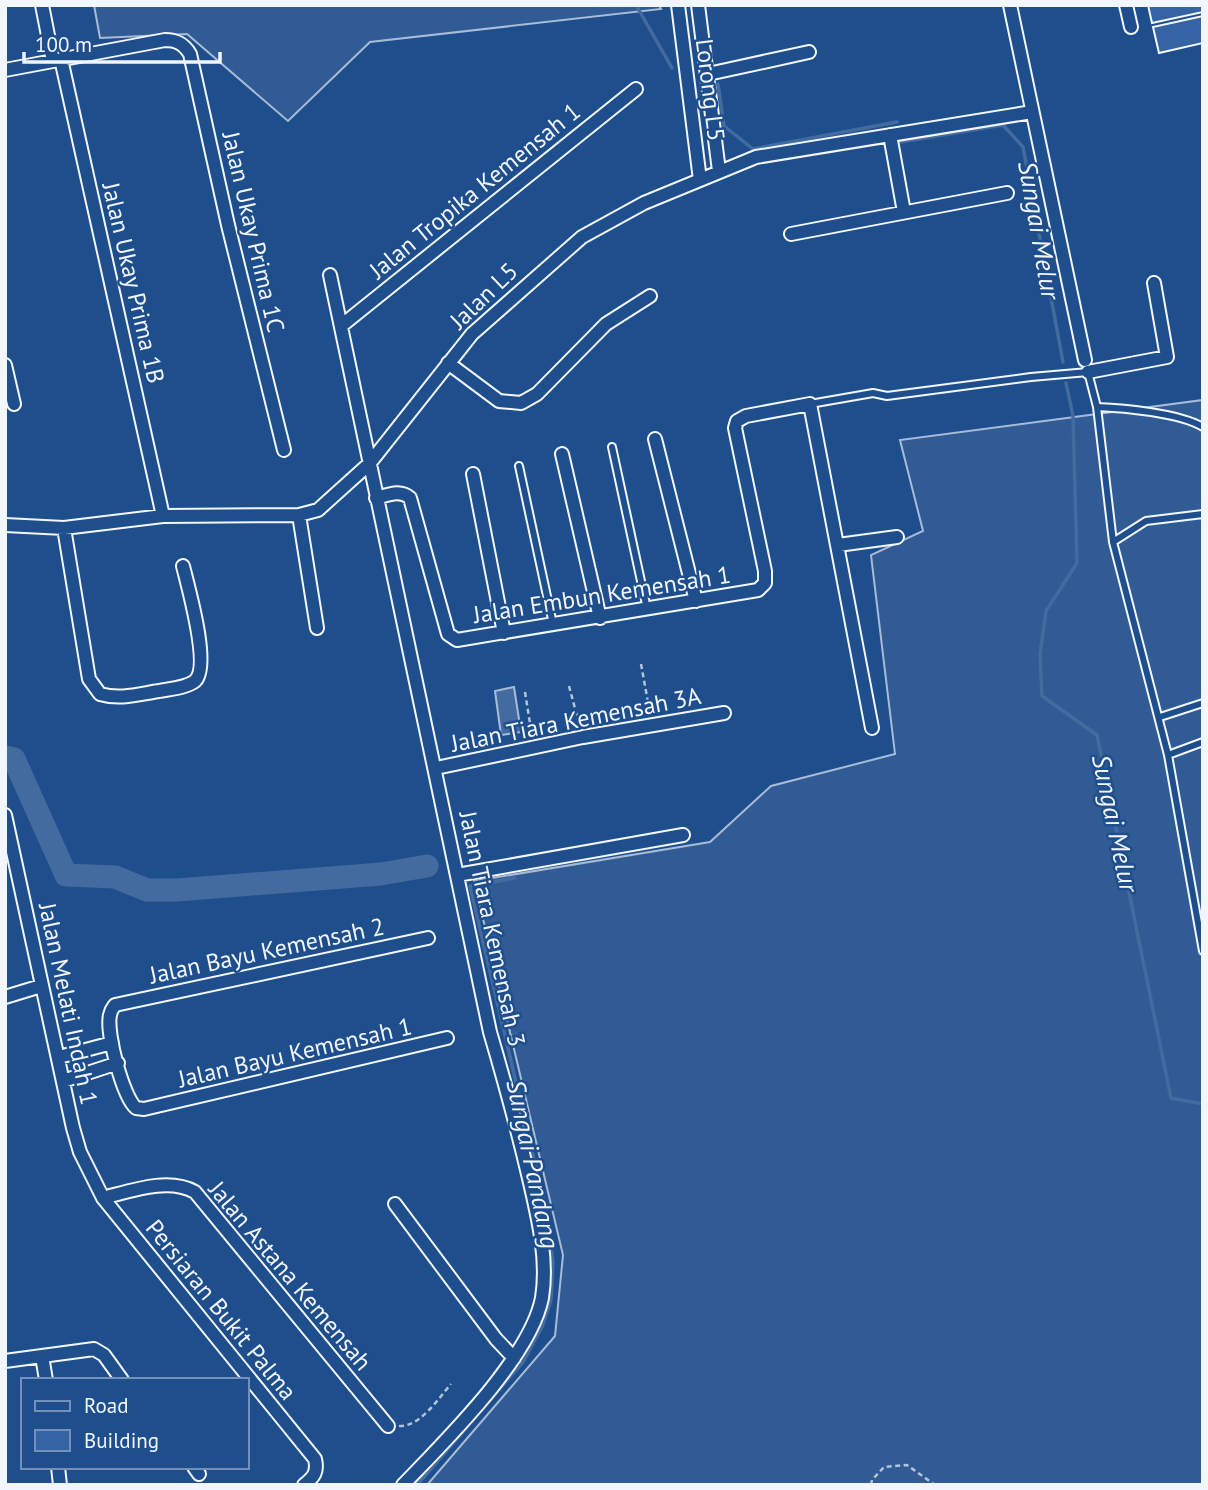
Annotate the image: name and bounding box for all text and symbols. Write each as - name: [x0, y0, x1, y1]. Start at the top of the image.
- scale bar: [24, 21, 220, 65]
- text: 100 m: [35, 31, 92, 58]
- street label: Lorong L5: [689, 37, 732, 143]
- street label: Jalan Tropika Kemensah 1: [362, 96, 587, 286]
- street label: Jalan Ukay Prima 1C: [215, 128, 292, 335]
- water label: Sungai Melur: [1011, 158, 1068, 303]
- street label: Jalan Ukay Prima 1B: [95, 178, 172, 386]
- street label: Jalan L5: [442, 256, 524, 336]
- street label: Jalan Embun Kemensah 1: [470, 559, 733, 630]
- street label: Jalan Tiara Kemensah 3A: [447, 680, 703, 759]
- water label: Sungai Melur: [1085, 751, 1146, 896]
- street label: Jalan Tiara Kemensah 3: [452, 807, 533, 1049]
- street label: Jalan Melati Indah 1: [32, 899, 105, 1108]
- street label: Jalan Bayu Kemensah 2: [146, 911, 387, 991]
- street label: Jalan Bayu Kemensah 1: [174, 1011, 415, 1095]
- water label: Sungai Pandang: [499, 1076, 568, 1252]
- street label: Jalan Astana Kemensah: [201, 1174, 379, 1377]
- street label: Persiaran Bukit Palma: [139, 1213, 304, 1406]
- legend: [21, 1378, 248, 1469]
- text: Road: [84, 1392, 128, 1419]
- text: Building: [84, 1427, 159, 1454]

